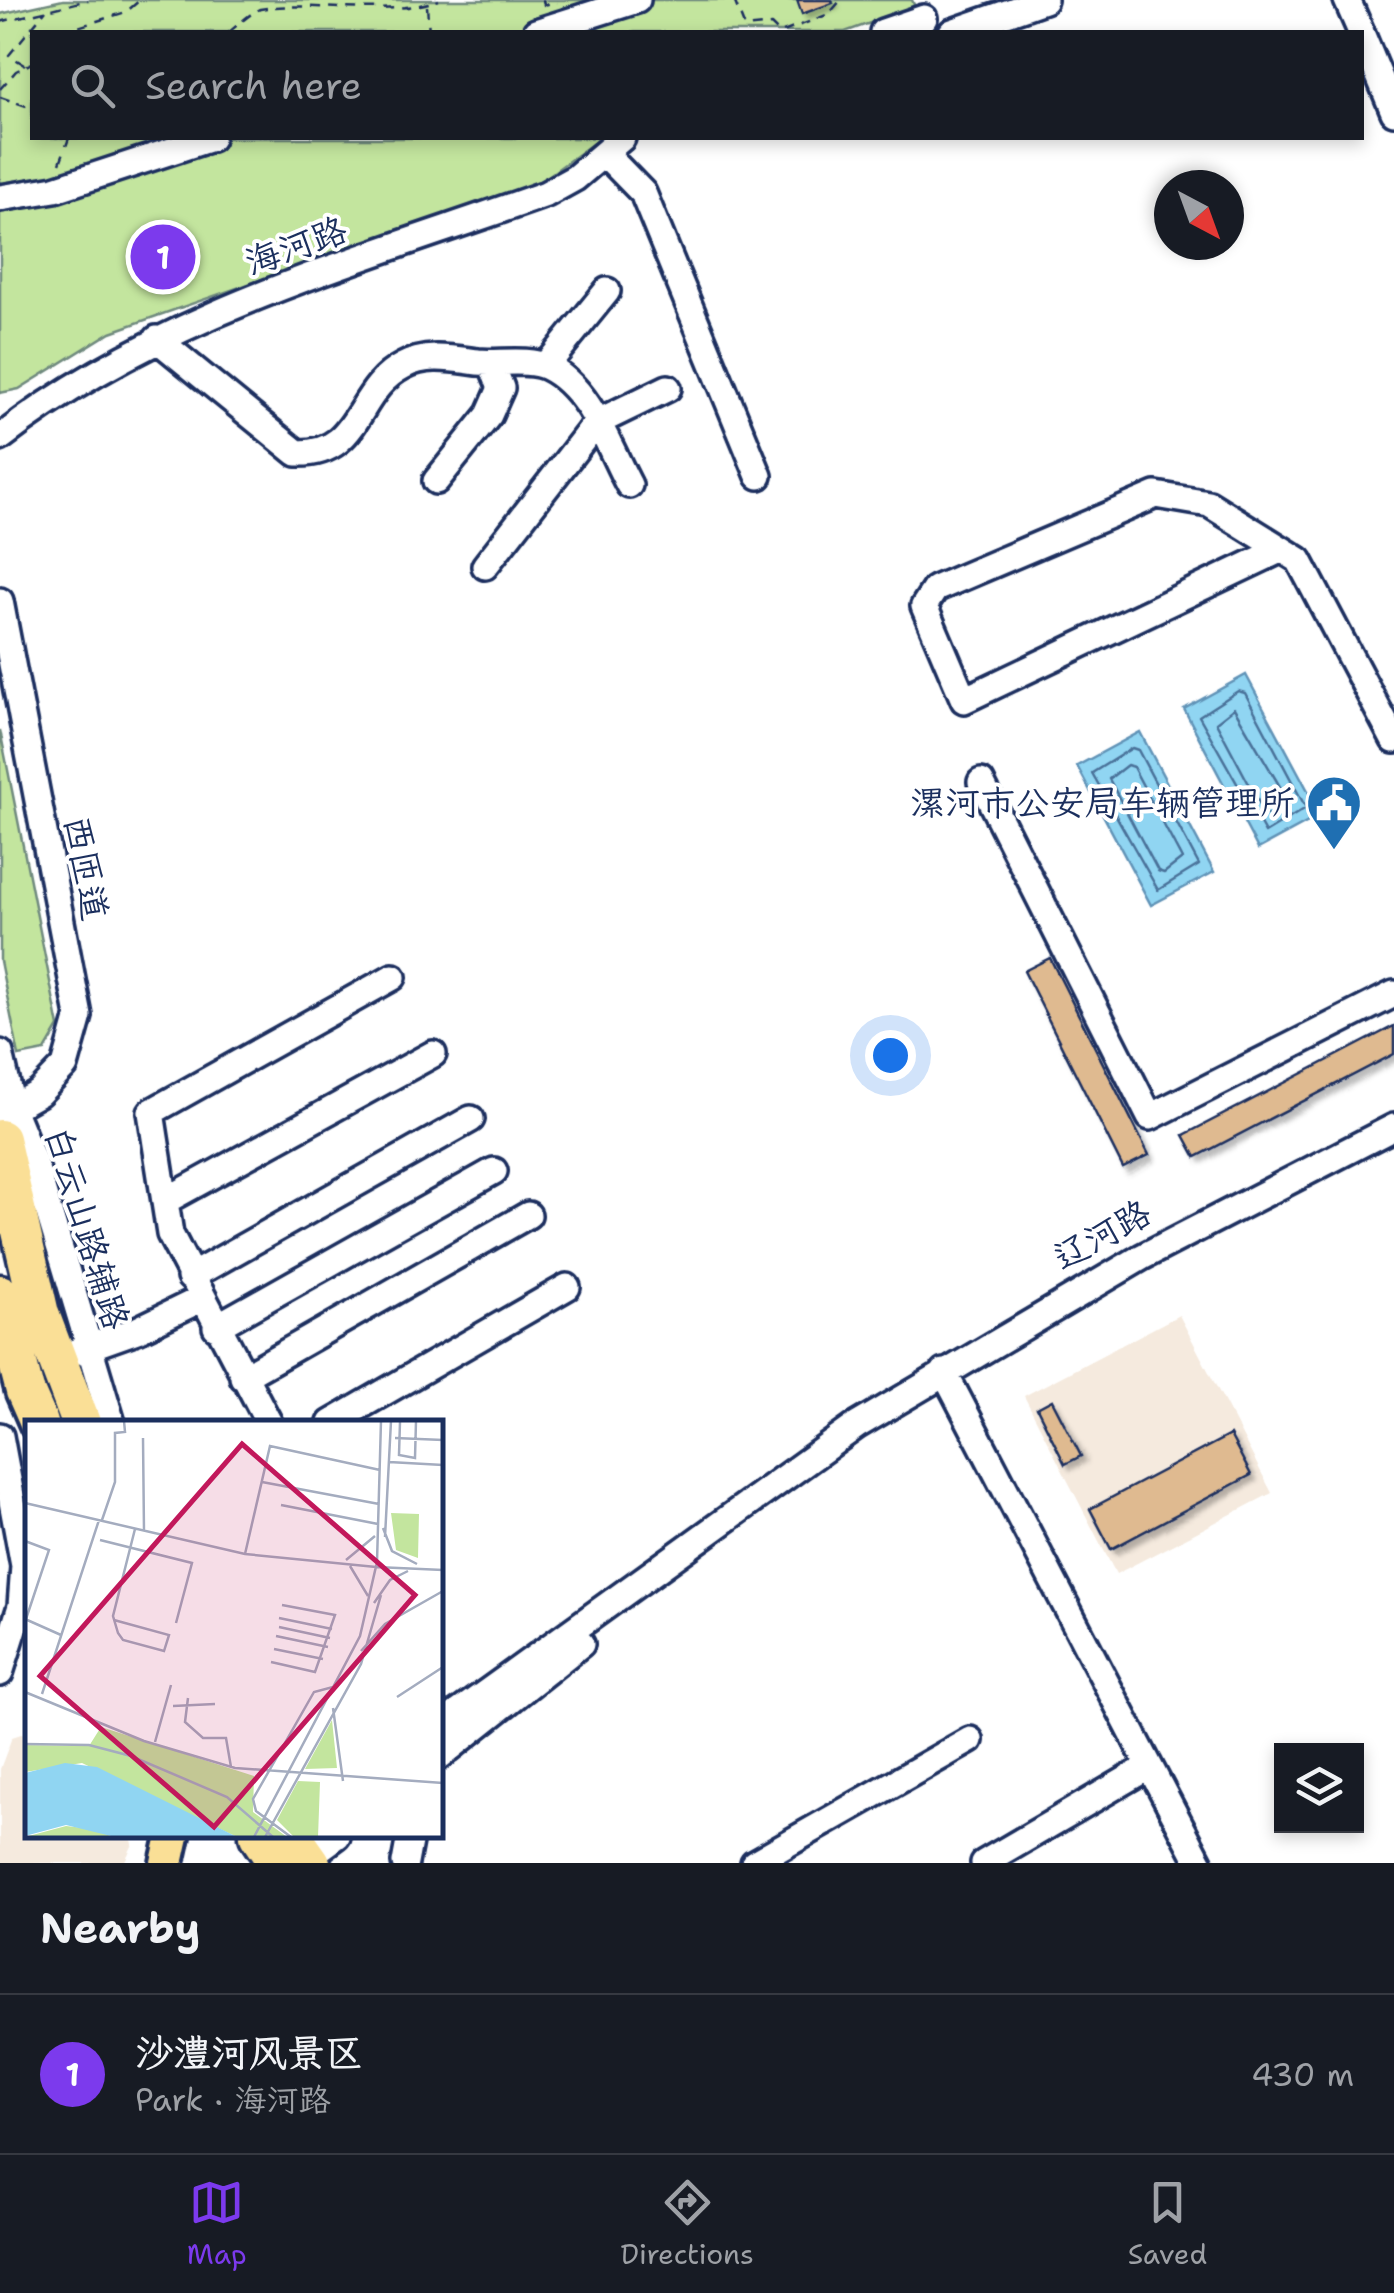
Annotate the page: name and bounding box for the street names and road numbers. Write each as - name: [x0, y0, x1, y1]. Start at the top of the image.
- street label: 海河路: [238, 205, 353, 286]
- street label: 西匝道: [53, 812, 120, 924]
- street label: 白云山路辅路: [34, 1121, 141, 1335]
- street label: 辽河路: [1044, 1189, 1159, 1281]

